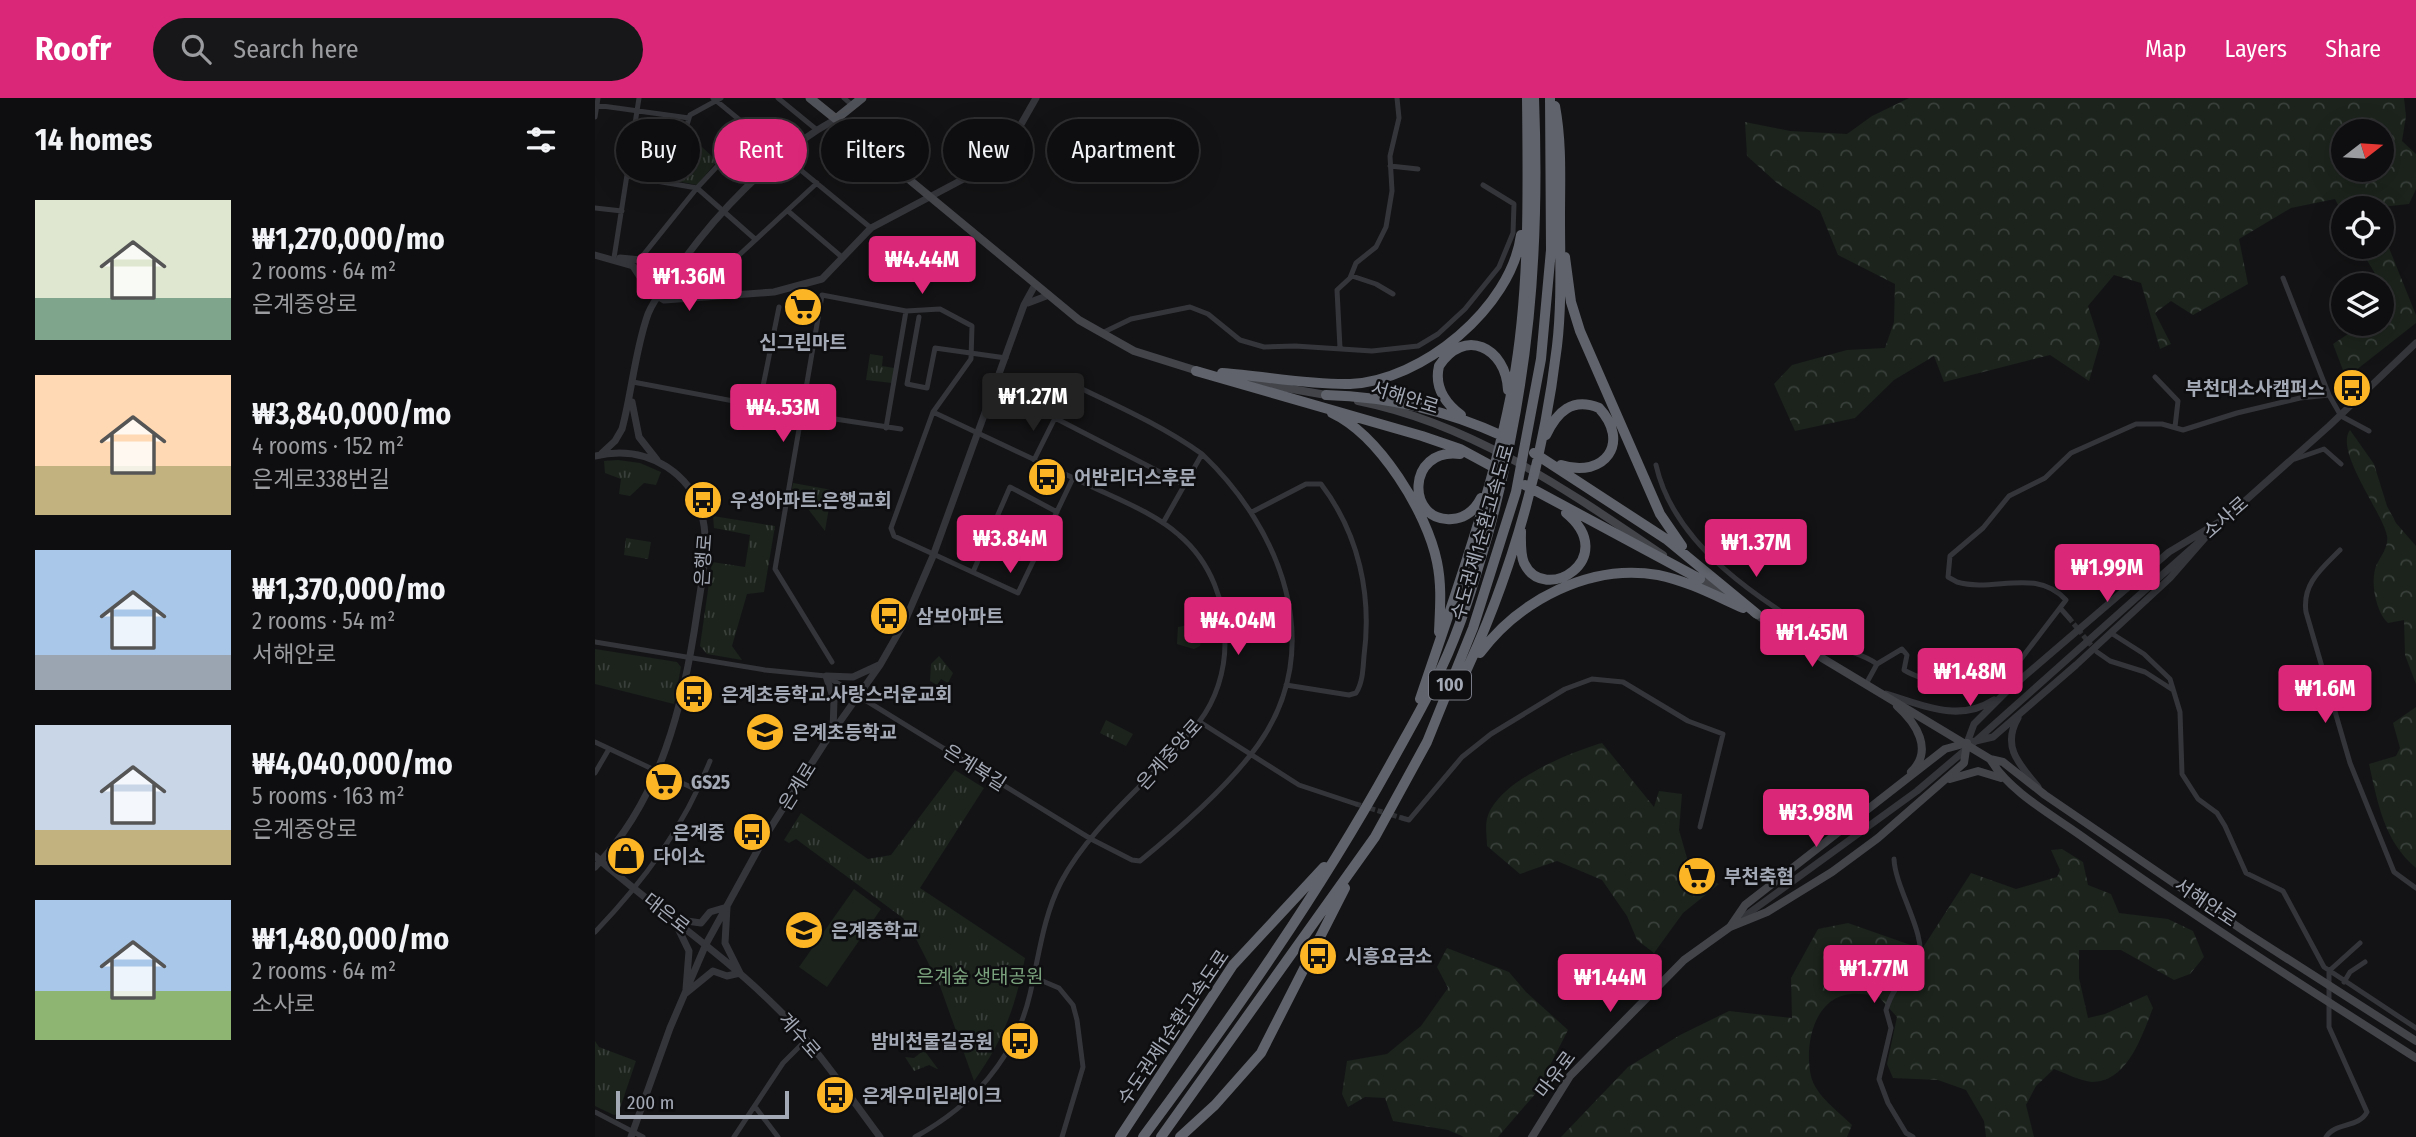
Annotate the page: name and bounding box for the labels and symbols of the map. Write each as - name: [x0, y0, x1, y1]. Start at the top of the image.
- north arrow: [2331, 119, 2394, 182]
- pin: ₩4.44M: [865, 236, 979, 296]
- pin: ₩1.36M: [632, 254, 746, 313]
- supermarket icon: 신그린마트: [782, 286, 824, 328]
- place label: 신그린마트: [759, 331, 847, 354]
- bus stop icon: 부천대소사캠퍼스: [2331, 367, 2373, 409]
- pin: ₩1.27M: [976, 374, 1090, 433]
- street label: 서해안로: [1368, 376, 1442, 419]
- place label: 부천대소사캠퍼스: [2185, 377, 2325, 400]
- pin: ₩4.53M: [726, 384, 840, 444]
- street label: 수도권제1순환고속도로: [1446, 441, 1519, 623]
- bus stop icon: 어반리더스후문: [1026, 456, 1068, 498]
- place label: 어반리더스후문: [1074, 466, 1196, 489]
- bus stop icon: 우성아파트.은행교회: [682, 479, 724, 521]
- place label: 우성아파트.은행교회: [730, 489, 892, 512]
- street label: 소사로: [2198, 491, 2253, 543]
- pin: ₩3.84M: [953, 516, 1067, 575]
- pin: ₩1.37M: [1699, 519, 1813, 579]
- street label: 은행로: [690, 533, 717, 587]
- pin: ₩1.99M: [2050, 545, 2164, 604]
- bus stop icon: 삼보아파트: [868, 595, 910, 637]
- pin: ₩4.04M: [1181, 598, 1295, 657]
- place label: 삼보아파트: [916, 605, 1003, 628]
- pin: ₩1.45M: [1755, 610, 1869, 669]
- pin: ₩1.48M: [1913, 648, 2027, 708]
- pin: ₩1.6M: [2276, 666, 2374, 725]
- road number: 100: [1429, 670, 1471, 700]
- bus stop icon: 은계초등학교.사랑스러운교회: [673, 673, 715, 715]
- place label: 은계초등학교.사랑스러운교회: [721, 683, 953, 706]
- school or university icon: 은계초등학교: [744, 711, 786, 753]
- street label: 은계중앙로: [1132, 714, 1207, 795]
- place label: 은계초등학교: [792, 721, 897, 744]
- street label: 은계북길: [939, 739, 1010, 796]
- street label: 은계로: [774, 758, 821, 815]
- supermarket icon: GS25: [643, 761, 685, 803]
- place label: GS25: [691, 771, 730, 794]
- pin: ₩3.98M: [1759, 790, 1873, 849]
- bus stop icon: 은계중: [731, 811, 773, 853]
- place label: 은계중: [673, 821, 725, 844]
- shop icon: 다이소: [605, 835, 647, 877]
- place label: 다이소: [653, 845, 705, 868]
- supermarket icon: 부천축협: [1676, 855, 1718, 897]
- place label: 부천축협: [1724, 865, 1794, 888]
- street label: 서해안로: [2170, 873, 2241, 931]
- street label: 대은로: [639, 888, 694, 939]
- school or university icon: 은계중학교: [783, 909, 825, 951]
- place label: 은계중학교: [831, 919, 918, 942]
- bus stop icon: 시흥요금소: [1297, 935, 1339, 977]
- street label: 수도권제1순환고속도로: [1113, 945, 1234, 1109]
- place label: 시흥요금소: [1345, 945, 1432, 968]
- pin: ₩1.77M: [1817, 946, 1931, 1005]
- pin: ₩1.44M: [1553, 954, 1667, 1014]
- park label: 은계숲 생태공원: [917, 965, 1043, 988]
- street label: 계수로: [774, 1008, 826, 1063]
- bus stop icon: 밤비천물길공원: [999, 1020, 1041, 1062]
- place label: 밤비천물길공원: [871, 1030, 993, 1053]
- street label: 마유로: [1530, 1046, 1580, 1102]
- bus stop icon: 은계우미린레이크: [814, 1074, 856, 1116]
- place label: 은계우미린레이크: [862, 1084, 1002, 1107]
- scale bar: [616, 1088, 789, 1120]

